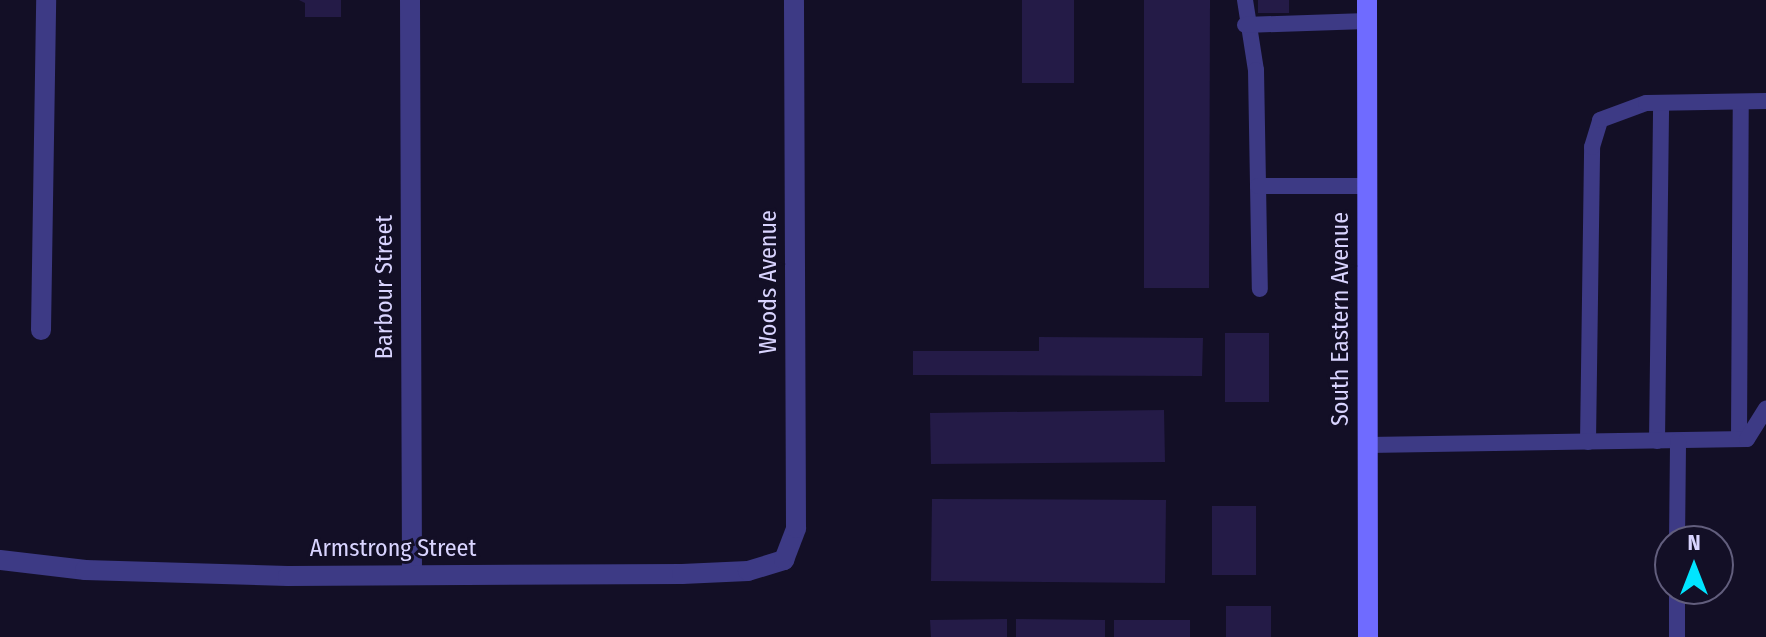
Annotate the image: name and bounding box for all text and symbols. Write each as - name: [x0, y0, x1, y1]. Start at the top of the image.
- street label: Woods Avenue: [755, 210, 783, 354]
- street label: South Eastern Avenue: [1327, 212, 1355, 426]
- street label: Barbour Street: [371, 215, 399, 359]
- north arrow: [1654, 525, 1734, 605]
- text: N: [1687, 529, 1701, 556]
- street label: Armstrong Street: [310, 535, 476, 563]

